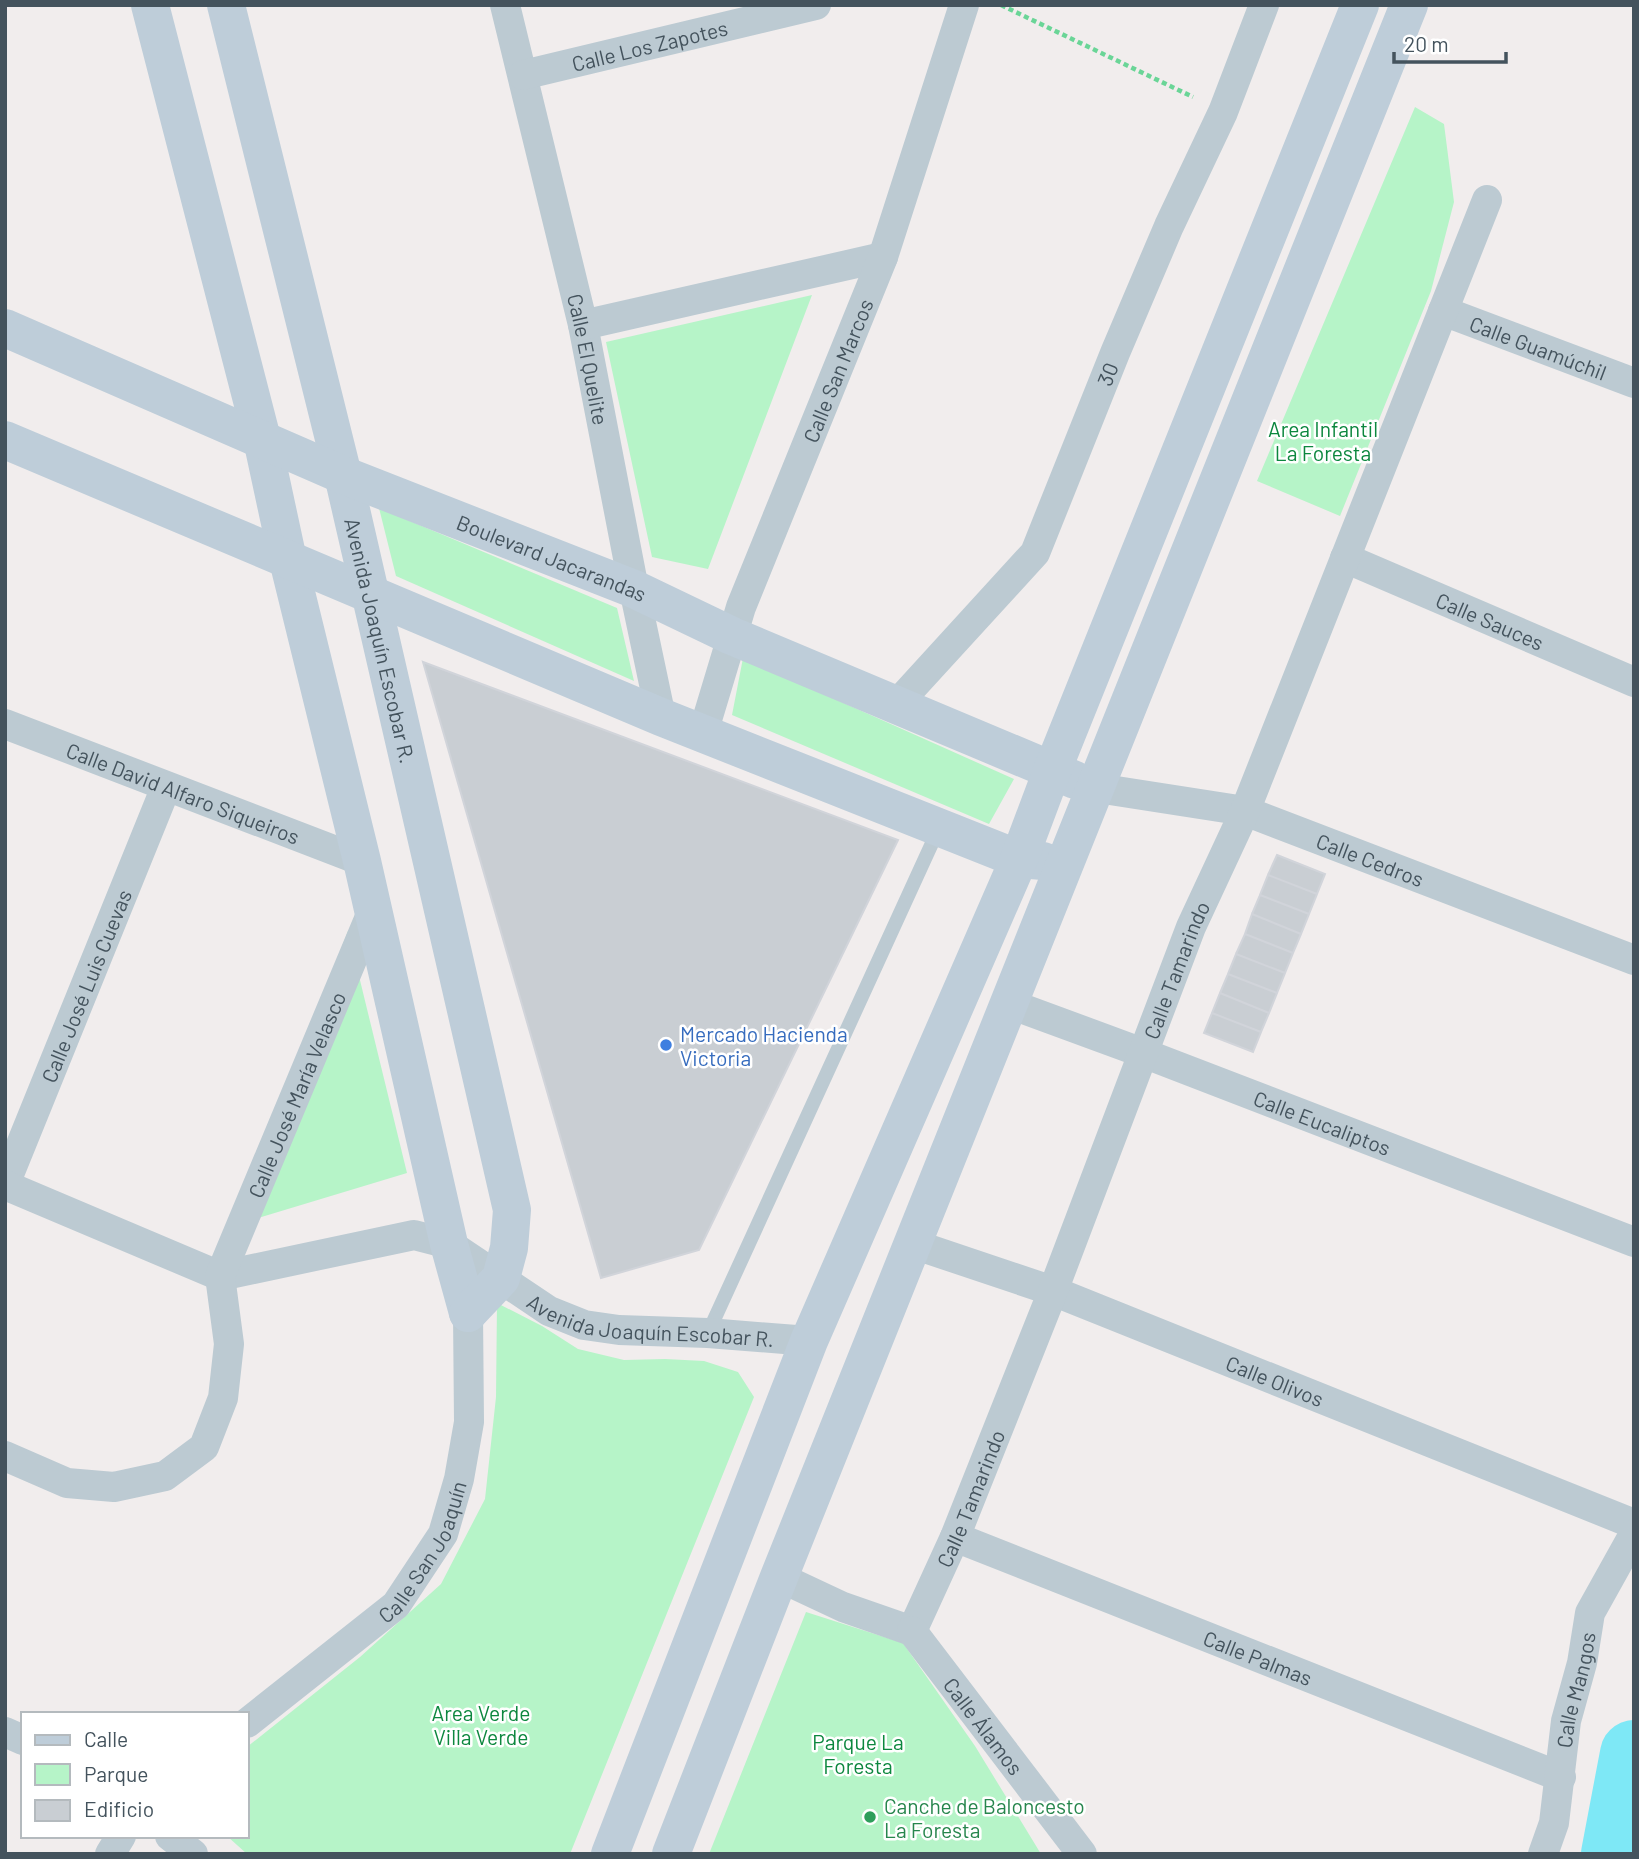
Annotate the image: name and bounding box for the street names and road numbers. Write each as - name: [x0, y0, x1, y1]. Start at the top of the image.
- street label: Calle Los Zapotes: [569, 14, 730, 75]
- street label: Calle El Quelite: [563, 291, 615, 427]
- street label: Calle San Marcos: [797, 295, 877, 446]
- street label: Calle Guamúchil: [1466, 310, 1610, 384]
- street label: 30: [1091, 359, 1123, 389]
- street label: Boulevard Jacarandas: [453, 508, 651, 606]
- street label: Avenida Joaquín Escobar R.: [341, 515, 421, 766]
- street label: Calle Sauces: [1433, 586, 1548, 654]
- street label: Calle David Alfaro Siqueiros: [63, 736, 303, 848]
- street label: Calle Cedros: [1313, 827, 1428, 891]
- street label: Calle José Luis Cuevas: [35, 886, 136, 1086]
- street label: Calle Tamarindo: [1137, 897, 1214, 1042]
- street label: Calle José María Velasco: [242, 988, 350, 1201]
- street label: Calle Eucaliptos: [1250, 1084, 1394, 1160]
- street label: Avenida Joaquín Escobar R.: [523, 1288, 775, 1351]
- street label: Calle Olivos: [1223, 1349, 1328, 1411]
- street label: Calle Tamarindo: [931, 1426, 1009, 1571]
- street label: Calle San Joaquín: [373, 1478, 470, 1627]
- street label: Calle Palmas: [1200, 1624, 1316, 1690]
- street label: Calle Mangos: [1550, 1630, 1599, 1749]
- street label: Calle Álamos: [939, 1672, 1029, 1779]

